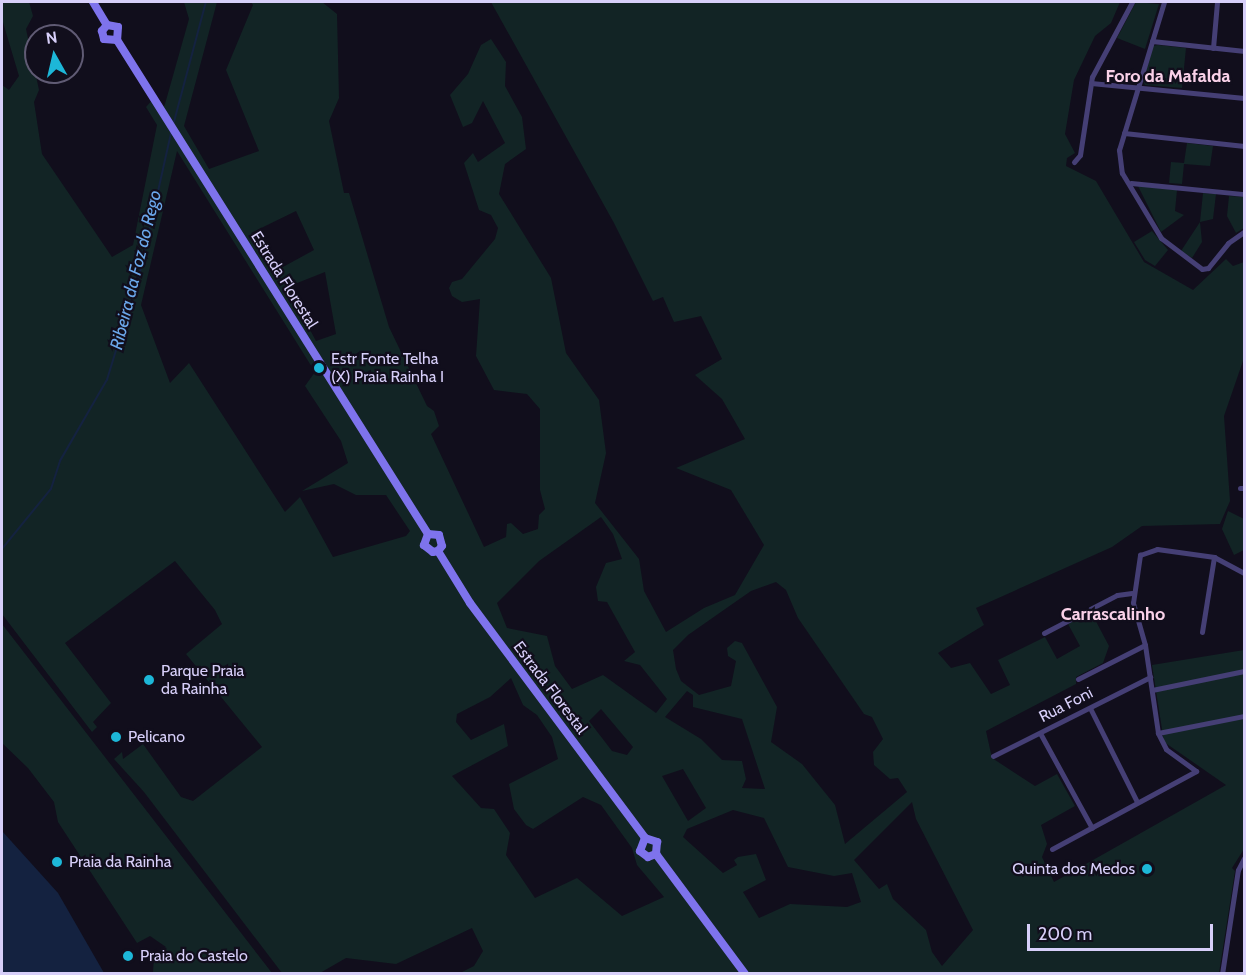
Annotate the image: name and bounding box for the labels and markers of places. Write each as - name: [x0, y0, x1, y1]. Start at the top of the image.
- place label: Estr Fonte Telha (X) Praia Rainha I: [331, 349, 444, 387]
- marker: Estr Fonte Telha (X) Praia Rainha I: [312, 361, 326, 375]
- place label: Parque Praia da Rainha: [161, 661, 244, 699]
- marker: Parque Praia da Rainha: [142, 673, 156, 687]
- place label: Pelicano: [128, 727, 185, 747]
- marker: Pelicano: [109, 730, 123, 744]
- place label: Praia da Rainha: [69, 852, 171, 872]
- marker: Praia da Rainha: [50, 855, 64, 869]
- place label: Quinta dos Medos: [1012, 859, 1135, 879]
- marker: Quinta dos Medos: [1140, 862, 1154, 876]
- place label: Praia do Castelo: [140, 946, 248, 966]
- marker: Praia do Castelo: [121, 949, 135, 963]

